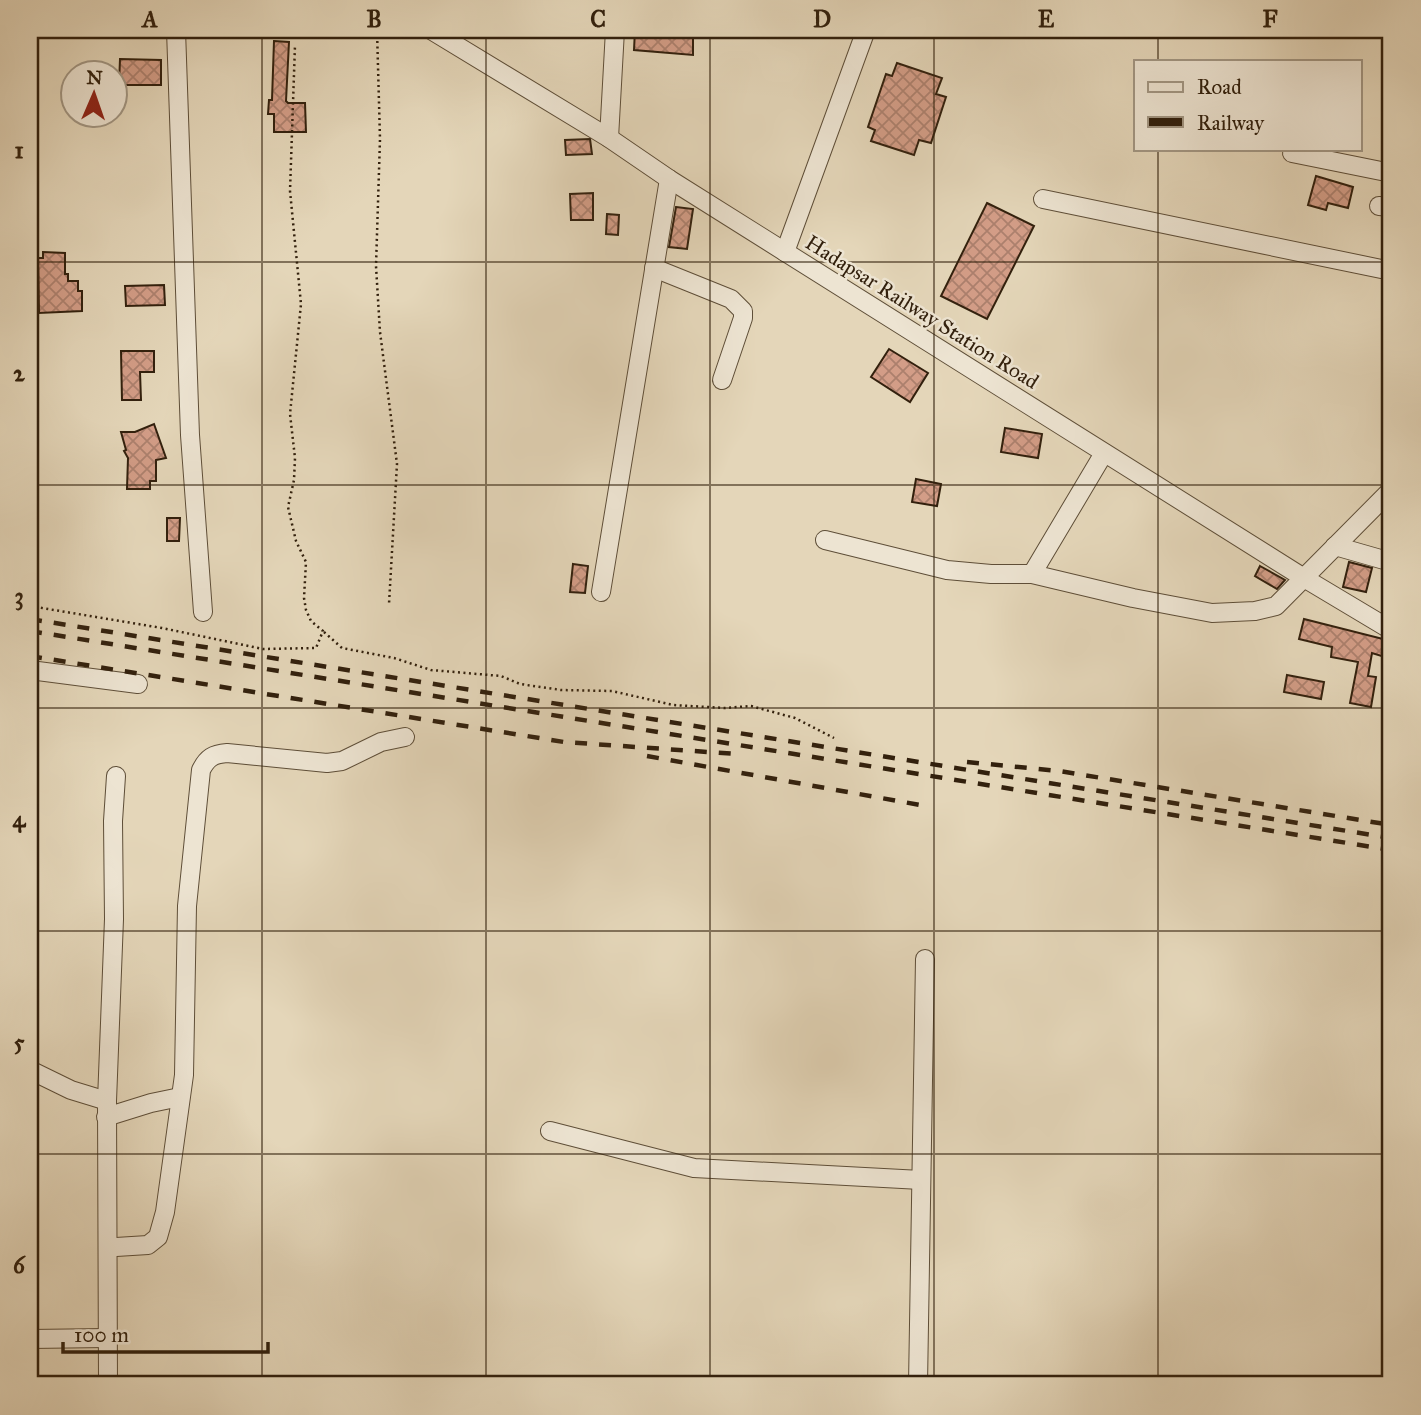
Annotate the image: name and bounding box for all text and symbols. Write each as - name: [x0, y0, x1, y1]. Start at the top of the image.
- text: A: [140, 5, 158, 33]
- text: B: [366, 5, 382, 33]
- text: C: [590, 5, 606, 33]
- text: D: [813, 5, 831, 33]
- text: E: [1038, 5, 1055, 33]
- text: F: [1262, 5, 1278, 33]
- north arrow: [60, 60, 130, 130]
- legend: [1134, 60, 1362, 150]
- text: N: [86, 66, 103, 89]
- text: Road: [1197, 74, 1242, 100]
- text: Railway: [1197, 110, 1265, 136]
- text: 1: [14, 136, 24, 164]
- street label: Hadapsar Railway Station Road: [800, 229, 1044, 395]
- text: 2: [13, 359, 25, 387]
- text: 3: [14, 582, 24, 611]
- text: 4: [13, 805, 27, 833]
- text: 5: [14, 1028, 25, 1056]
- text: 6: [13, 1251, 26, 1279]
- scale bar: [63, 1310, 268, 1354]
- text: 100 m: [74, 1322, 129, 1348]

